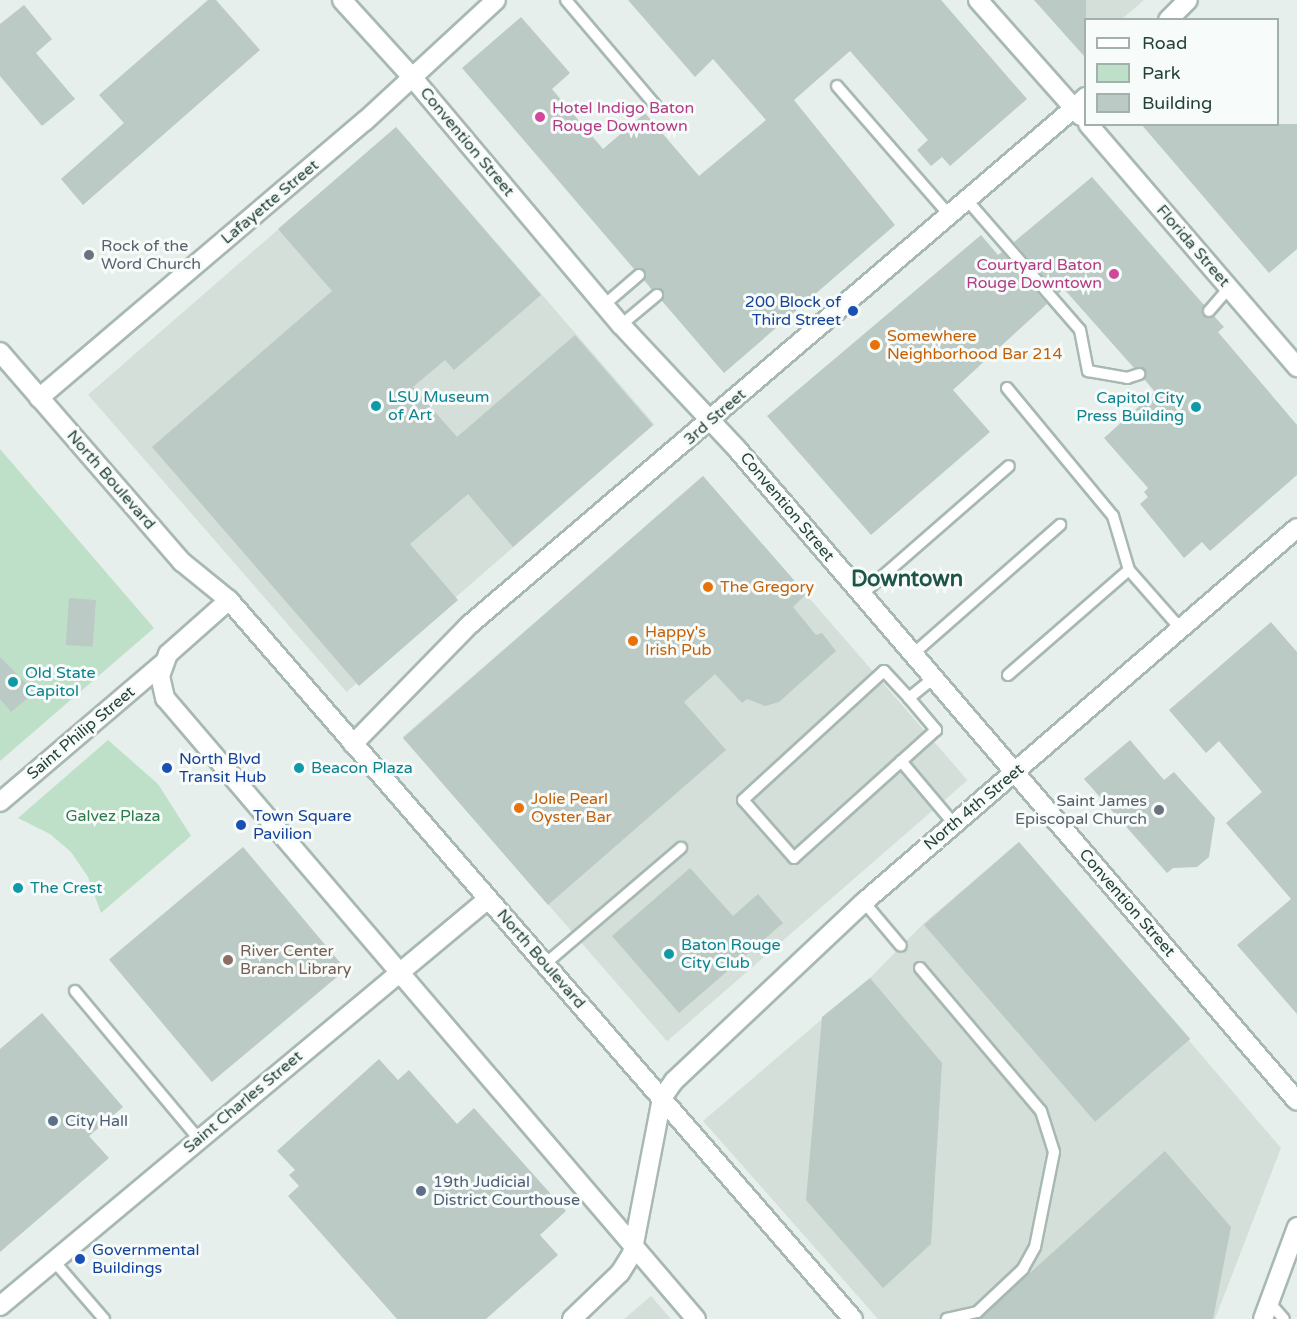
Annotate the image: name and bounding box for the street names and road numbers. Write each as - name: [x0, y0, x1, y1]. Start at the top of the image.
- street label: Convention Street: [416, 83, 518, 201]
- street label: Lafayette Street: [217, 156, 323, 248]
- street label: Florida Street: [1152, 201, 1234, 291]
- street label: 3rd Street: [680, 385, 750, 449]
- street label: North Boulevard: [63, 426, 159, 534]
- street label: Convention Street: [736, 448, 838, 566]
- street label: Saint Philip Street: [23, 682, 139, 784]
- street label: North 4th Street: [920, 760, 1028, 854]
- street label: Convention Street: [1075, 845, 1179, 961]
- street label: North Boulevard: [493, 905, 589, 1013]
- street label: Saint Charles Street: [180, 1047, 306, 1157]

